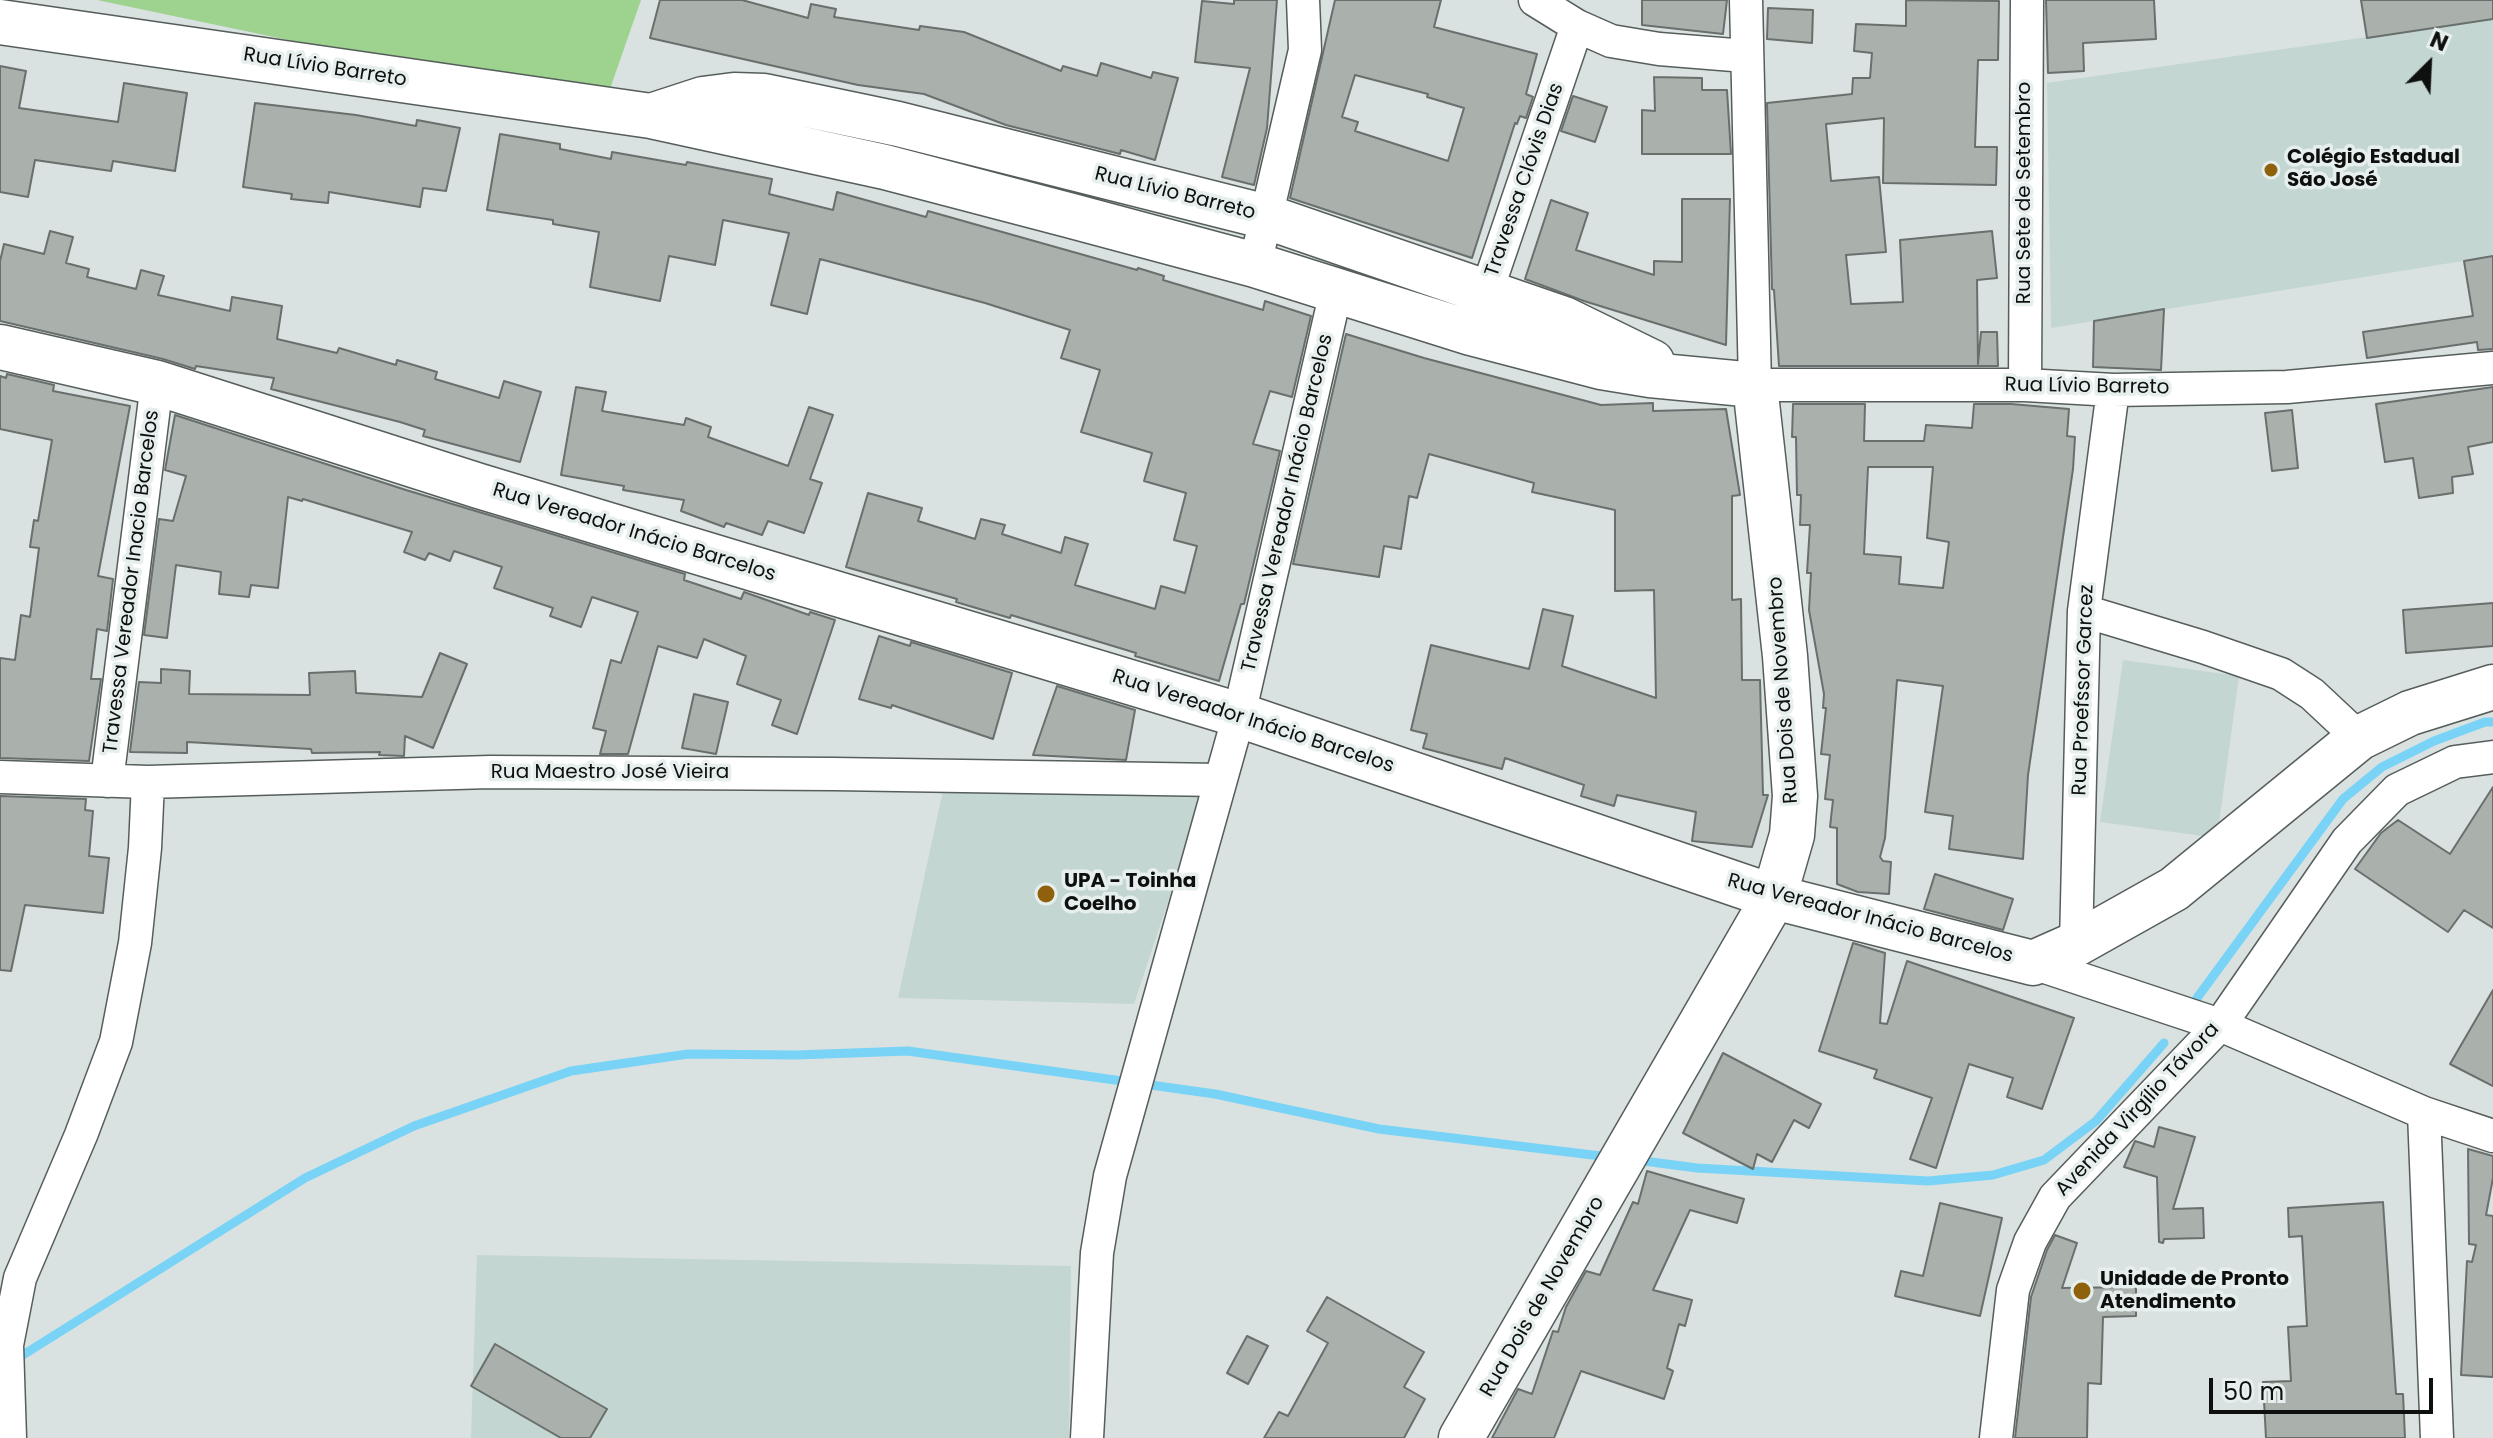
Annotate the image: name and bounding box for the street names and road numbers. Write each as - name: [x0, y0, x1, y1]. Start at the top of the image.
- street label: Rua Lívio Barreto: [242, 43, 408, 93]
- street label: Travessa Clóvis Dias: [1481, 80, 1569, 280]
- street label: Rua Sete de Setembro: [2013, 82, 2037, 304]
- street label: Rua Lívio Barreto: [1092, 162, 1258, 226]
- street label: Travessa Vereador Inácio Barcelos: [1237, 332, 1339, 674]
- street label: Rua Lívio Barreto: [2004, 374, 2170, 400]
- street label: Travessa Vereador Inacio Barcelos: [99, 409, 165, 755]
- street label: Rua Vereador Inácio Barcelos: [490, 478, 778, 588]
- street label: Rua Dois de Novembro: [1764, 576, 1804, 804]
- street label: Rua Proefssor Garcez: [2068, 584, 2100, 796]
- street label: Rua Vereador Inácio Barcelos: [1109, 665, 1397, 779]
- street label: Rua Maestro José Vieira: [491, 761, 729, 785]
- street label: Rua Vereador Inácio Barcelos: [1725, 869, 2015, 969]
- street label: Avenida Virgílio Távora: [2051, 1018, 2225, 1202]
- street label: Rua Dois de Novembro: [1476, 1192, 1610, 1402]

